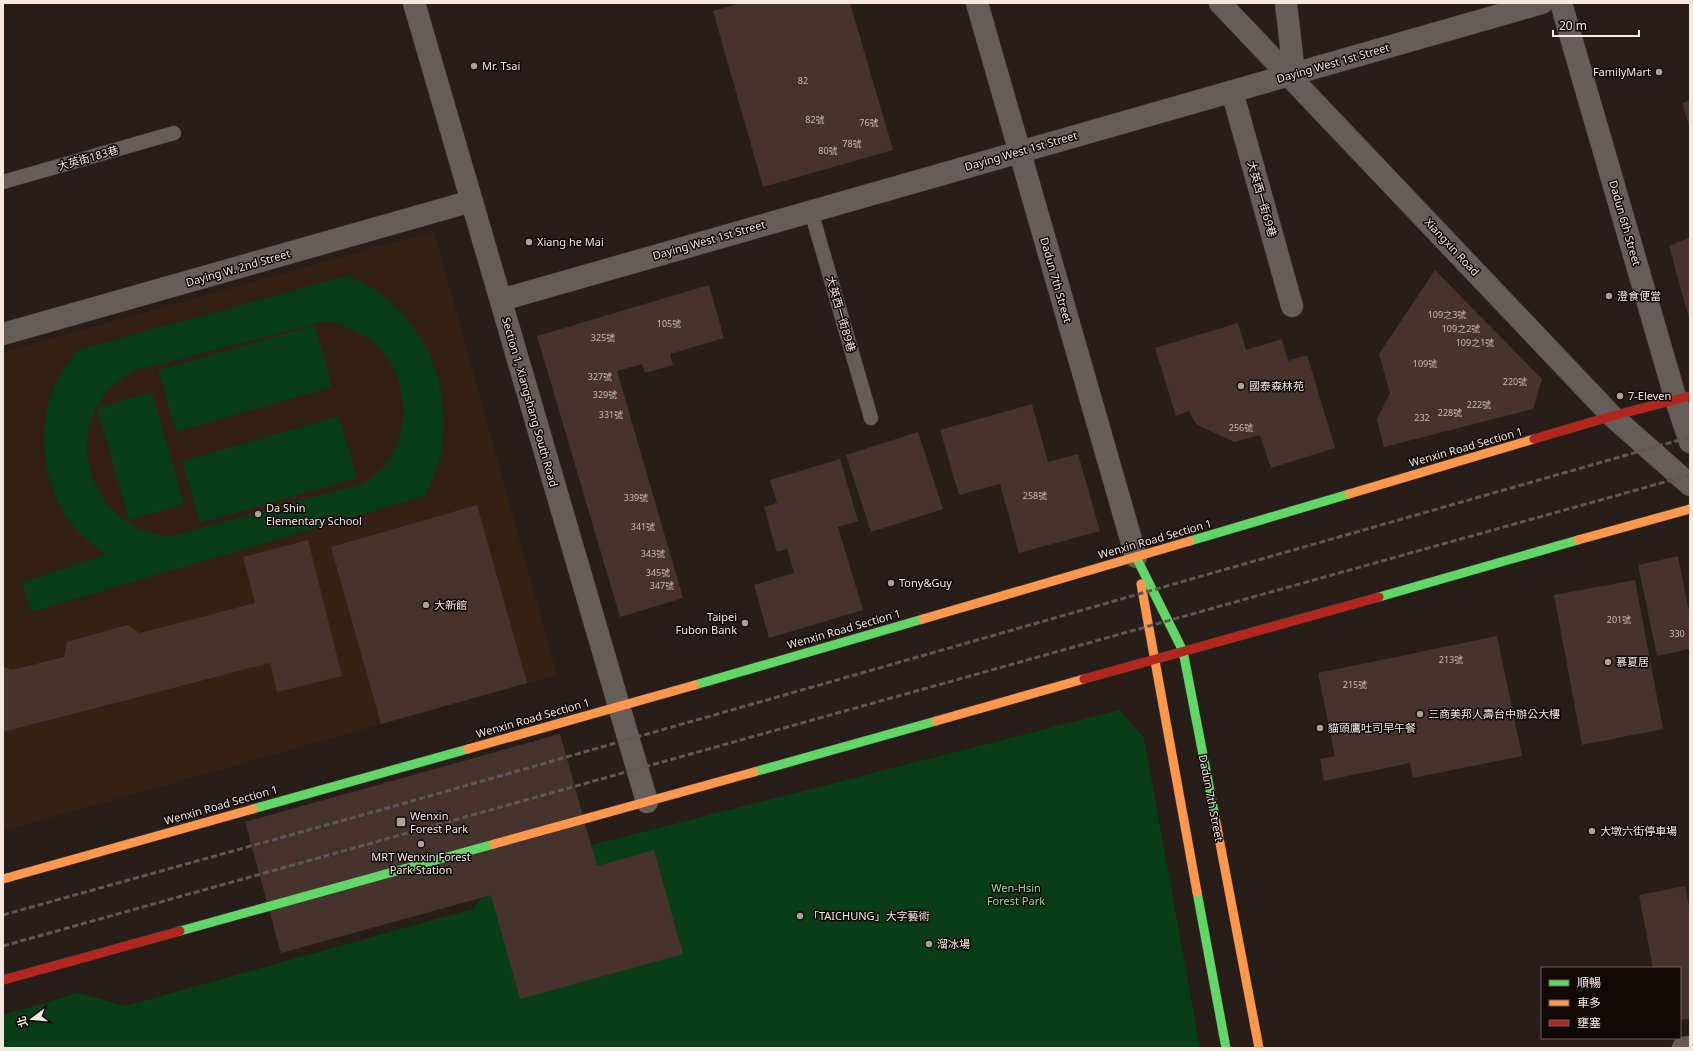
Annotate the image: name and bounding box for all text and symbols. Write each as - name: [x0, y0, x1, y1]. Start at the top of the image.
- scale bar: [1553, 12, 1639, 38]
- text: 20 m: [1559, 17, 1587, 34]
- street label: Daying West 1st Street: [1275, 39, 1391, 86]
- place label: Mr. Tsai: [482, 58, 520, 73]
- marker: Mr. Tsai: [469, 61, 479, 71]
- place label: FamilyMart: [1593, 64, 1651, 79]
- marker: FamilyMart: [1654, 67, 1664, 77]
- house number: 82: [798, 74, 808, 87]
- house number: 82號: [805, 113, 825, 126]
- house number: 76號: [859, 116, 879, 129]
- street label: Daying West 1st Street: [963, 127, 1079, 174]
- house number: 78號: [842, 137, 862, 150]
- street label: 大英街183巷: [56, 142, 120, 173]
- house number: 80號: [818, 144, 838, 157]
- street label: 大英西一街69巷: [1244, 159, 1281, 239]
- street label: Dadun 6th Street: [1606, 178, 1645, 267]
- street label: Xiangxin Road: [1422, 215, 1483, 279]
- street label: Daying West 1st Street: [651, 216, 767, 263]
- place label: Xiang he Mai: [537, 234, 604, 249]
- street label: Dadun 7th Street: [1037, 235, 1076, 324]
- marker: Xiang he Mai: [524, 237, 534, 247]
- street label: Daying W. 2nd Street: [184, 245, 292, 290]
- street label: 大英西一街89巷: [823, 274, 860, 354]
- place label: 澄食便當: [1617, 288, 1661, 303]
- marker: 澄食便當: [1604, 291, 1614, 301]
- house number: 109之3號: [1428, 308, 1466, 321]
- street label: Section 1, Xiangshang South Road: [499, 315, 562, 489]
- house number: 105號: [657, 317, 681, 330]
- house number: 109之2號: [1442, 322, 1480, 335]
- house number: 325號: [591, 331, 615, 344]
- house number: 109之1號: [1456, 336, 1494, 349]
- house number: 109號: [1413, 357, 1437, 370]
- house number: 327號: [588, 370, 612, 383]
- house number: 220號: [1503, 375, 1527, 388]
- place label: 國泰森林苑: [1249, 378, 1304, 393]
- marker: 國泰森林苑: [1236, 381, 1246, 391]
- house number: 329號: [593, 388, 617, 401]
- place label: 7-Eleven: [1628, 388, 1671, 403]
- marker: 7-Eleven: [1615, 391, 1625, 401]
- house number: 222號: [1467, 398, 1491, 411]
- house number: 228號: [1438, 406, 1462, 419]
- house number: 331號: [599, 408, 623, 421]
- house number: 232: [1414, 411, 1430, 424]
- house number: 256號: [1229, 421, 1253, 434]
- street label: Wenxin Road Section 1: [1407, 423, 1524, 470]
- house number: 258號: [1023, 489, 1047, 502]
- house number: 339號: [624, 491, 648, 504]
- place label: Da Shin Elementary School: [266, 500, 362, 528]
- marker: Da Shin Elementary School: [253, 509, 263, 519]
- street label: Wenxin Road Section 1: [1096, 515, 1213, 562]
- house number: 341號: [631, 520, 655, 533]
- house number: 343號: [641, 547, 665, 560]
- house number: 345號: [646, 566, 670, 579]
- place label: Tony&Guy: [899, 575, 952, 590]
- marker: Tony&Guy: [886, 578, 896, 588]
- house number: 347號: [650, 579, 674, 592]
- place label: 大新館: [434, 597, 467, 612]
- marker: 大新館: [421, 600, 431, 610]
- street label: Wenxin Road Section 1: [785, 605, 902, 652]
- place label: Taipei Fubon Bank: [675, 609, 737, 637]
- house number: 201號: [1607, 613, 1631, 626]
- marker: Taipei Fubon Bank: [740, 618, 750, 628]
- house number: 330: [1669, 627, 1685, 640]
- house number: 213號: [1439, 653, 1463, 666]
- place label: 慕夏居: [1616, 654, 1649, 669]
- marker: 慕夏居: [1603, 657, 1613, 667]
- house number: 215號: [1343, 678, 1367, 691]
- street label: Wenxin Road Section 1: [474, 694, 591, 741]
- place label: 三商美邦人壽台中辦公大樓: [1428, 706, 1560, 721]
- marker: 三商美邦人壽台中辦公大樓: [1415, 709, 1425, 719]
- place label: 貓頭鷹吐司早午餐: [1328, 720, 1416, 735]
- marker: 貓頭鷹吐司早午餐: [1315, 723, 1325, 733]
- street label: Dadun 7th Street: [1196, 753, 1227, 843]
- street label: Wenxin Road Section 1: [162, 781, 279, 828]
- place label: Wenxin Forest Park: [410, 808, 468, 836]
- marker: Wenxin Forest Park: [395, 816, 407, 828]
- place label: 大墩六街停車場: [1600, 823, 1677, 838]
- marker: 大墩六街停車場: [1587, 826, 1597, 836]
- marker: MRT Wenxin Forest Park Station: [416, 839, 426, 849]
- place label: MRT Wenxin Forest Park Station: [371, 849, 471, 877]
- park label: Wen-Hsin Forest Park: [987, 880, 1045, 908]
- place label: 「TAICHUNG」大字藝術: [808, 908, 930, 923]
- marker: 「TAICHUNG」大字藝術: [795, 911, 805, 921]
- place label: 溜冰場: [937, 936, 970, 951]
- marker: 溜冰場: [924, 939, 934, 949]
- legend: [1541, 967, 1681, 1039]
- text: 順暢: [1577, 974, 1601, 991]
- text: 車多: [1577, 994, 1601, 1011]
- north arrow: [12, 999, 52, 1039]
- text: 壅塞: [1577, 1014, 1601, 1031]
- text: 北: [13, 1015, 31, 1029]

